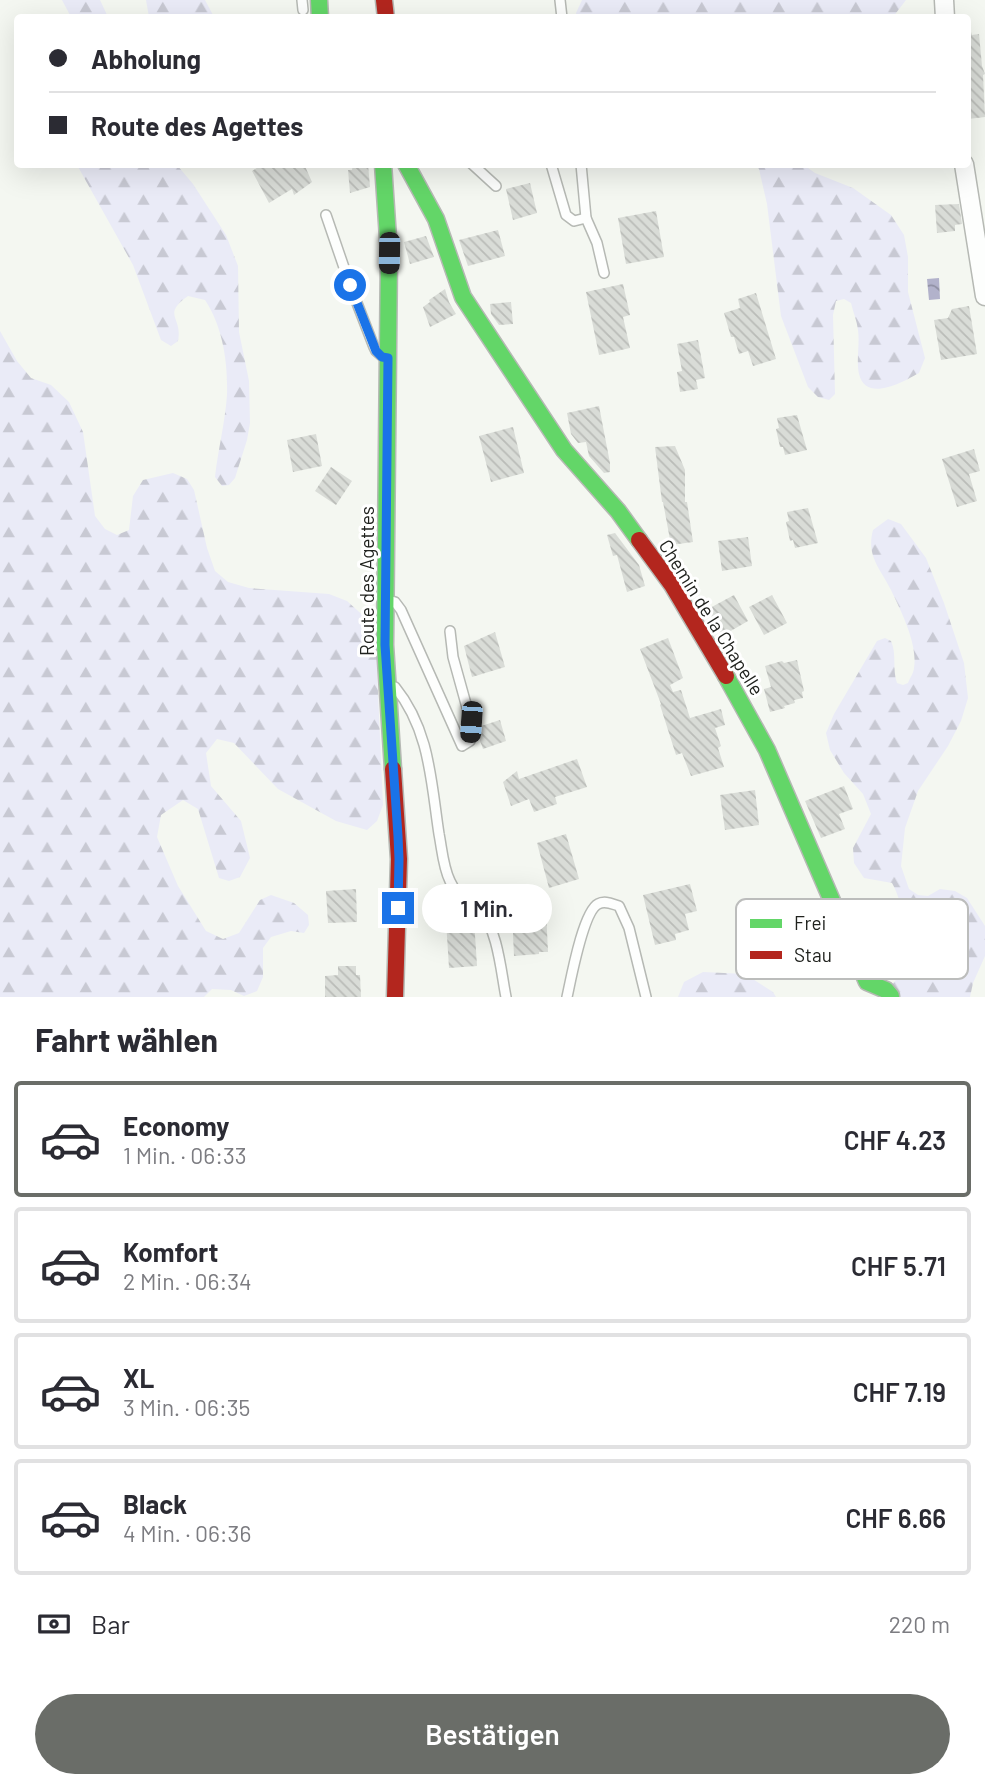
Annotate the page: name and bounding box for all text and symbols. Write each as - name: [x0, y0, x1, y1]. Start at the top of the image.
- text: Abholung: [91, 43, 201, 74]
- text: Route des Agettes: [91, 110, 303, 141]
- car: [379, 232, 400, 274]
- route start: [334, 269, 366, 301]
- street label: Route des Agettes: [355, 506, 378, 656]
- street label: Chemin de la Chapelle: [655, 535, 769, 699]
- car: [460, 700, 483, 744]
- callout: 1 Min.: [422, 884, 552, 932]
- route end: [382, 892, 414, 924]
- text: 1 Min.: [460, 894, 514, 922]
- legend: [736, 899, 968, 979]
- text: Frei: [794, 911, 826, 934]
- text: Stau: [794, 943, 832, 966]
- text: Fahrt wählen: [35, 1020, 218, 1058]
- icon: car: [39, 1108, 102, 1171]
- text: Economy: [123, 1110, 229, 1141]
- text: CHF 4.23: [844, 1124, 946, 1155]
- text: 1 Min. · 06:33: [123, 1141, 247, 1169]
- icon: car: [39, 1234, 102, 1297]
- text: Komfort: [123, 1236, 218, 1267]
- text: CHF 5.71: [851, 1250, 946, 1281]
- text: 2 Min. · 06:34: [123, 1267, 252, 1295]
- icon: car: [39, 1360, 102, 1423]
- text: XL: [123, 1362, 154, 1393]
- text: CHF 7.19: [853, 1376, 946, 1407]
- text: 3 Min. · 06:35: [123, 1393, 250, 1421]
- icon: car: [39, 1486, 102, 1549]
- text: Black: [123, 1488, 187, 1519]
- text: CHF 6.66: [845, 1502, 946, 1533]
- text: 4 Min. · 06:36: [123, 1519, 251, 1547]
- icon: cash: [35, 1605, 73, 1643]
- text: Bar: [91, 1608, 130, 1639]
- text: 220 m: [889, 1610, 950, 1638]
- button: Bestätigen: [35, 1694, 950, 1774]

